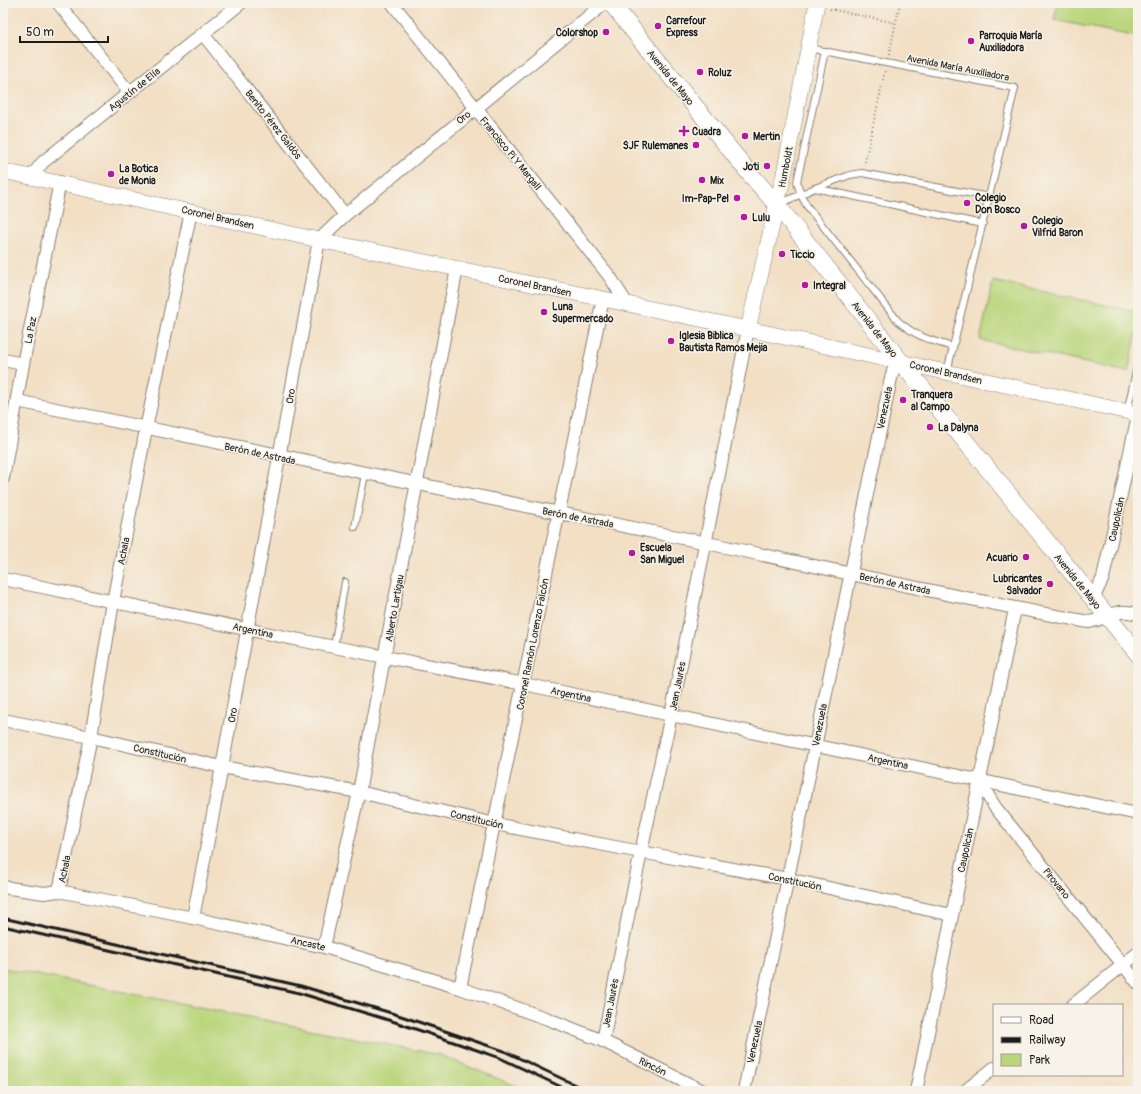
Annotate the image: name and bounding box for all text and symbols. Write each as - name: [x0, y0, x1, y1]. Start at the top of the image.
- place label: Carrefour Express: [666, 15, 707, 39]
- scale bar: [20, 18, 108, 44]
- marker: Carrefour Express: [653, 21, 663, 31]
- text: 50 m: [26, 25, 54, 40]
- place label: Colorshop: [556, 27, 598, 39]
- marker: Colorshop: [601, 27, 611, 37]
- place label: Parroquia María Auxiliadora: [979, 30, 1043, 54]
- marker: Parroquia María Auxiliadora: [966, 36, 976, 46]
- street label: Avenida de Mayo: [644, 47, 697, 108]
- street label: Avenida María Auxiliadora: [905, 52, 1010, 84]
- street label: Agustín de Elía: [106, 65, 163, 114]
- marker: Roluz: [695, 67, 705, 77]
- place label: Roluz: [708, 67, 733, 79]
- street label: Benito Pérez Galdós: [242, 88, 304, 162]
- street label: Oro: [454, 108, 474, 127]
- street label: Francisco Pi Y Margall: [477, 115, 543, 193]
- marker: Cuadra: [679, 126, 689, 136]
- place label: Cuadra: [692, 126, 721, 138]
- marker: Mertin: [740, 131, 750, 141]
- place label: Mertin: [753, 131, 780, 143]
- place label: SJF Rulemanes: [623, 140, 689, 152]
- marker: SJF Rulemanes: [691, 140, 701, 150]
- street label: Humboldt: [776, 145, 796, 189]
- place label: Joti: [743, 161, 759, 173]
- marker: Joti: [762, 161, 772, 171]
- place label: La Botica de Monia: [119, 163, 158, 187]
- marker: La Botica de Monia: [106, 169, 116, 179]
- marker: Mix: [697, 175, 707, 185]
- place label: Mix: [710, 175, 724, 187]
- place label: Colegio Don Bosco: [975, 192, 1021, 216]
- place label: Im-Pap-Pel: [682, 193, 729, 205]
- marker: Im-Pap-Pel: [732, 193, 742, 203]
- marker: Colegio Don Bosco: [962, 198, 972, 208]
- street label: Coronel Brandsen: [180, 204, 256, 232]
- marker: Lulu: [739, 212, 749, 222]
- place label: Lulu: [752, 212, 770, 224]
- place label: Colegio Vilfrid Baron: [1032, 215, 1084, 239]
- marker: Colegio Vilfrid Baron: [1019, 221, 1029, 231]
- marker: Ticcio: [777, 249, 787, 259]
- place label: Ticcio: [789, 249, 815, 261]
- street label: Coronel Brandsen: [497, 272, 573, 300]
- marker: Integral: [800, 280, 810, 290]
- place label: Integral: [813, 280, 846, 292]
- street label: Avenida de Mayo: [849, 299, 900, 361]
- place label: Luna Supermercado: [552, 301, 614, 325]
- marker: Luna Supermercado: [539, 307, 549, 317]
- street label: La Paz: [22, 316, 39, 345]
- place label: Iglesia Biblica Bautista Ramos Mejia: [679, 330, 768, 354]
- marker: Iglesia Biblica Bautista Ramos Mejia: [666, 336, 676, 346]
- street label: Coronel Brandsen: [908, 359, 984, 387]
- street label: Venezuela: [875, 385, 895, 431]
- street label: Oro: [284, 387, 298, 405]
- place label: Tranquera al Campo: [910, 389, 953, 413]
- marker: Tranquera al Campo: [898, 395, 908, 405]
- marker: La Dalyna: [925, 422, 935, 432]
- place label: La Dalyna: [938, 422, 979, 434]
- street label: Berón de Astrada: [223, 441, 297, 467]
- street label: Caupolicán: [1106, 495, 1128, 543]
- street label: Berón de Astrada: [541, 505, 615, 531]
- street label: Achala: [115, 536, 133, 566]
- place label: Escuela San Miguel: [640, 542, 684, 566]
- marker: Escuela San Miguel: [627, 548, 637, 558]
- street label: Avenida de Mayo: [1051, 551, 1104, 612]
- place label: Acuario: [986, 552, 1019, 564]
- marker: Acuario: [1021, 552, 1031, 562]
- street label: Berón de Astrada: [858, 571, 932, 597]
- place label: Lubricantes Salvador: [993, 573, 1043, 597]
- street label: Alberto Lartigau: [383, 574, 407, 643]
- street label: Coronel Ramón Lorenzo Falcón: [514, 577, 552, 711]
- marker: Lubricantes Salvador: [1045, 579, 1055, 589]
- street label: Argentina: [231, 621, 275, 641]
- street label: Jean Jaurès: [667, 660, 689, 712]
- street label: Argentina: [549, 685, 593, 705]
- street label: Venezuela: [810, 702, 830, 748]
- street label: Oro: [226, 706, 240, 724]
- street label: Constitución: [132, 742, 188, 766]
- street label: Argentina: [866, 752, 910, 772]
- street label: Constitución: [449, 808, 505, 832]
- street label: Caupolicán: [955, 826, 977, 874]
- street label: Achala: [56, 854, 74, 884]
- street label: Pirovano: [1040, 866, 1073, 902]
- street label: Constitución: [767, 870, 823, 894]
- street label: Ancaste: [289, 934, 326, 954]
- street label: Jean Jaurès: [600, 977, 622, 1029]
- legend: [993, 1004, 1123, 1076]
- text: Road: [1029, 1013, 1054, 1028]
- street label: Venezuela: [745, 1019, 765, 1065]
- text: Railway: [1029, 1033, 1065, 1048]
- text: Park: [1029, 1053, 1050, 1068]
- street label: Rincón: [637, 1055, 669, 1079]

